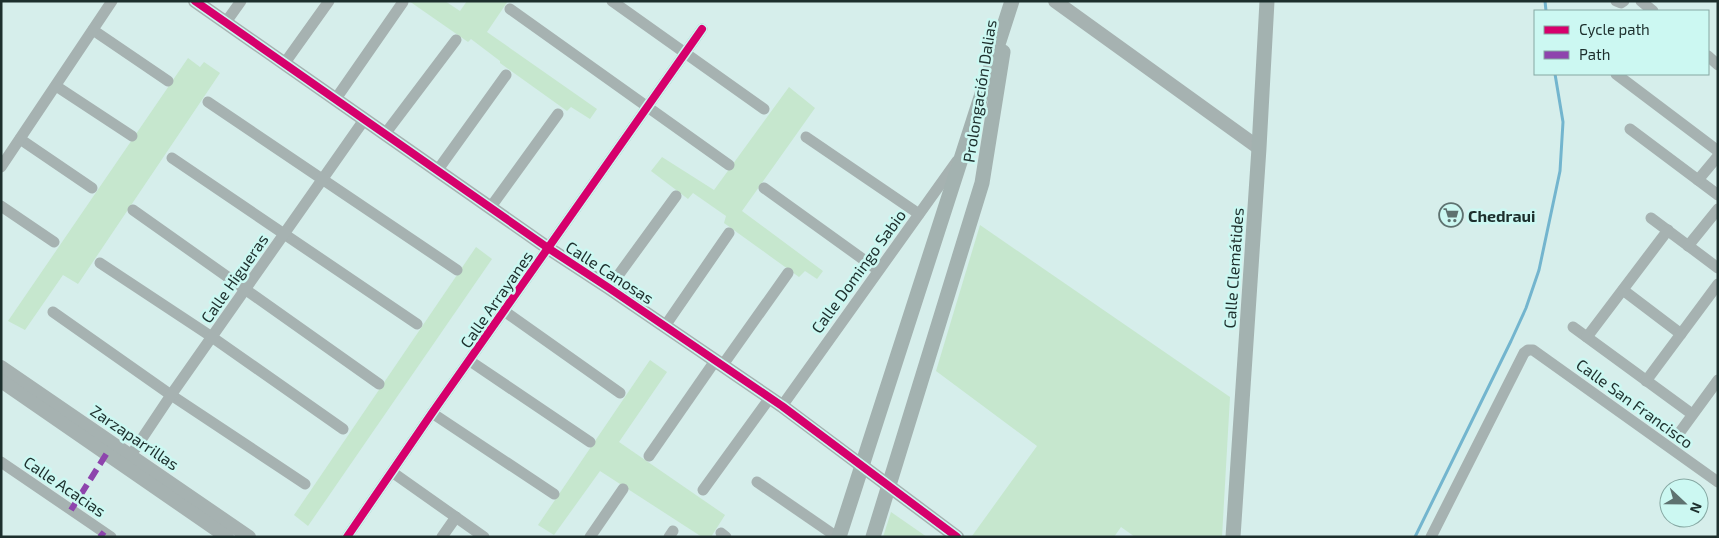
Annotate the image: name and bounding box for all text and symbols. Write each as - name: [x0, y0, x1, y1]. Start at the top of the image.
- legend: [1534, 10, 1709, 75]
- street label: Prolongación Dalias: [958, 18, 1000, 164]
- text: Cycle path: [1579, 20, 1650, 38]
- text: Path: [1579, 45, 1610, 63]
- supermarket icon: Chedraui: [1438, 202, 1464, 228]
- street label: Calle Domingo Sabio: [807, 206, 909, 336]
- place label: Chedraui: [1468, 206, 1535, 225]
- street label: Calle Clemátides: [1219, 207, 1247, 329]
- street label: Calle Higueras: [196, 230, 272, 326]
- street label: Calle Canosas: [563, 237, 657, 307]
- street label: Calle Arrayanes: [456, 247, 536, 351]
- street label: Calle San Francisco: [1573, 354, 1697, 452]
- street label: Zarzaparrillas: [87, 400, 183, 474]
- street label: Calle Acacias: [21, 452, 109, 520]
- north arrow: [1659, 478, 1709, 528]
- text: N: [1687, 500, 1706, 516]

